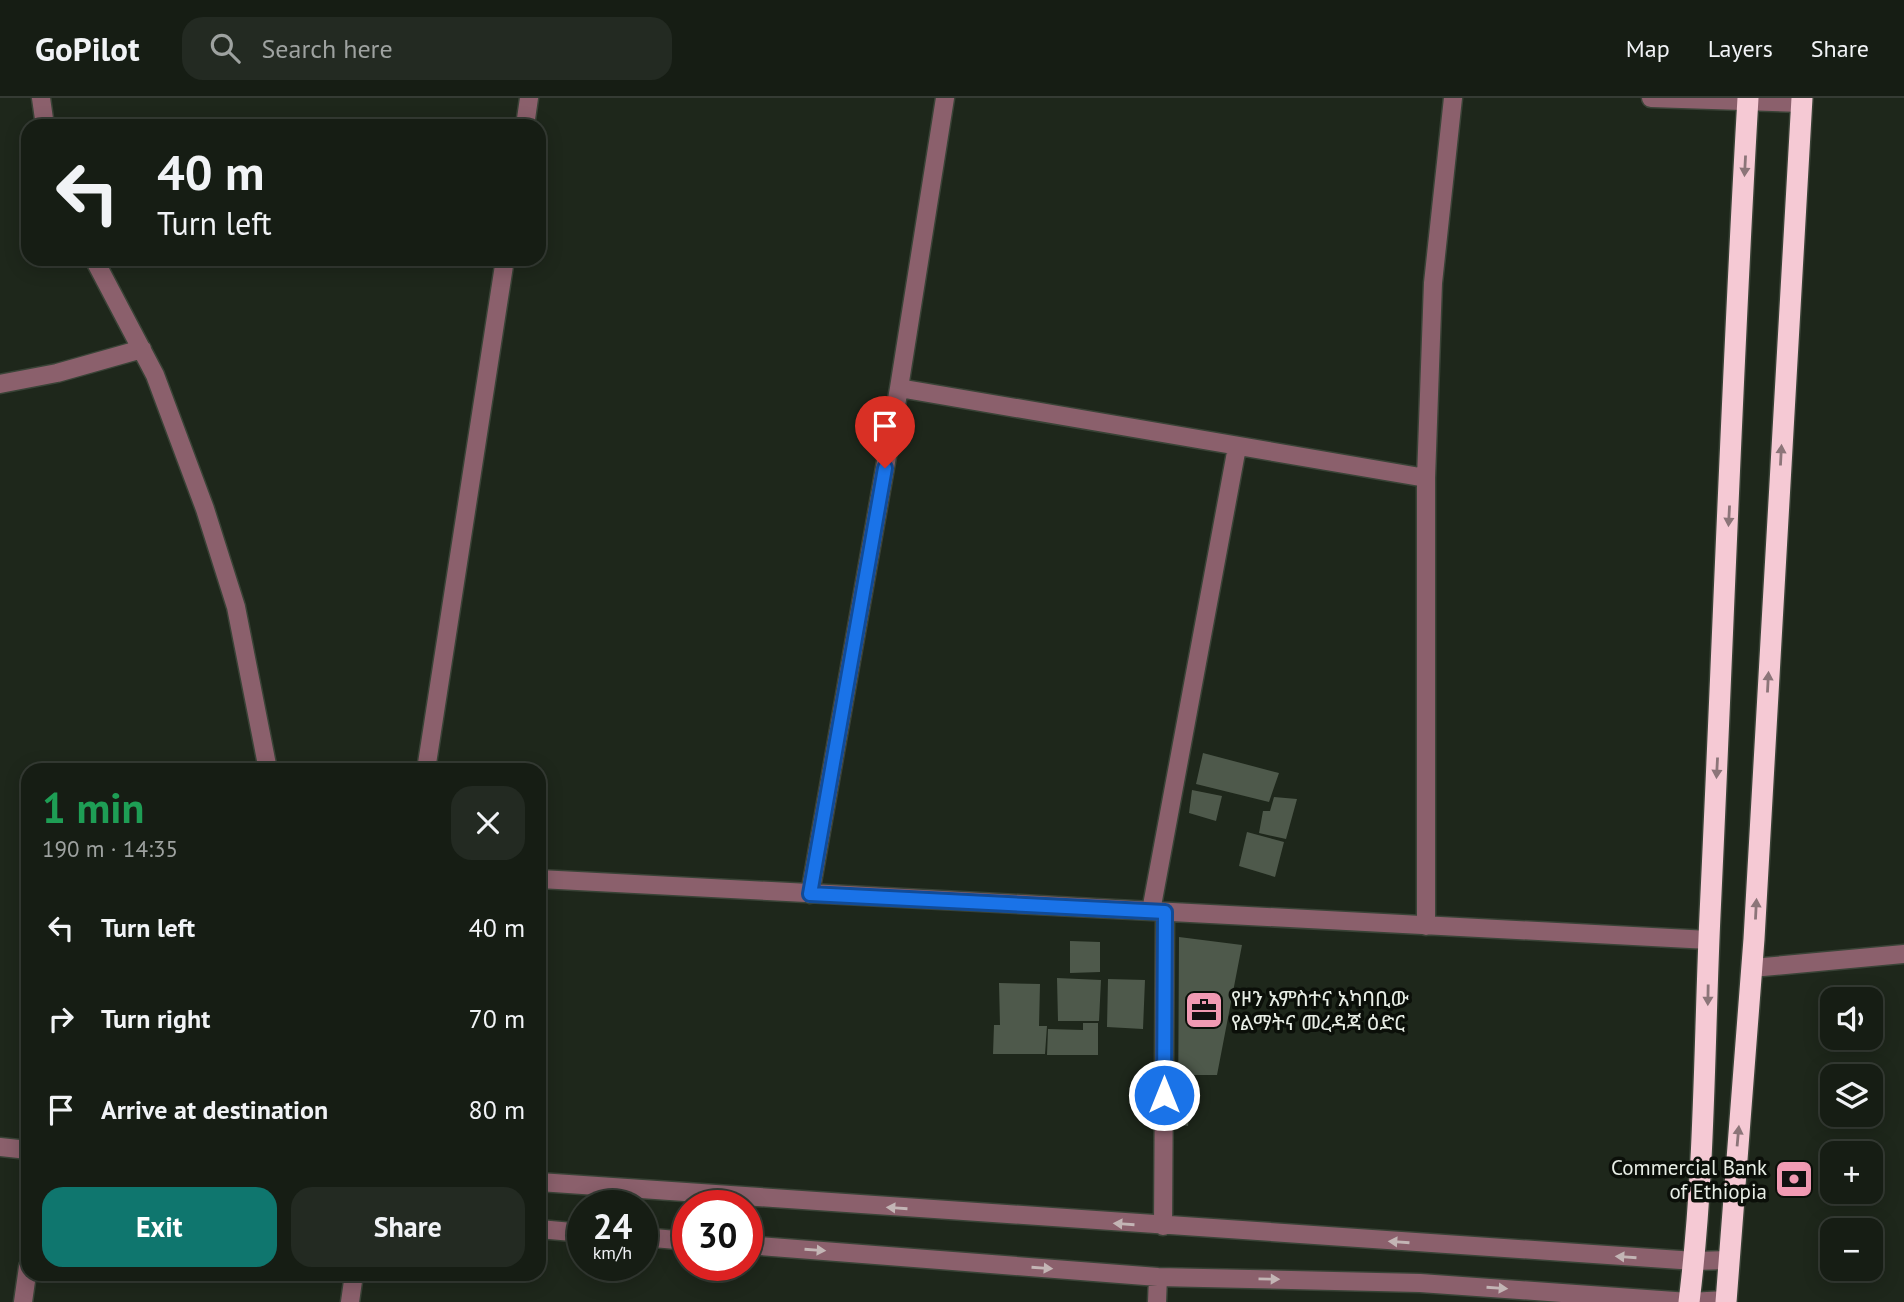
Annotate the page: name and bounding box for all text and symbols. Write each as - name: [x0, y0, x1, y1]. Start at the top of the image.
- search box: [182, 17, 672, 80]
- text: GoPilot: [35, 27, 140, 70]
- icon: search: [206, 29, 244, 67]
- text: Search here: [262, 32, 393, 65]
- text: Map: [1626, 33, 1670, 64]
- text: Layers: [1708, 33, 1773, 64]
- text: Share: [1811, 33, 1869, 64]
- text: 40 m: [157, 140, 264, 204]
- icon: left: [42, 147, 133, 238]
- one-way arrow: [1740, 155, 1751, 177]
- text: Turn left: [157, 202, 272, 244]
- pin: [855, 396, 915, 468]
- icon: arrive: [866, 407, 904, 445]
- one-way arrow: [1776, 444, 1787, 466]
- one-way arrow: [1723, 505, 1734, 527]
- one-way arrow: [1763, 671, 1774, 693]
- one-way arrow: [1712, 757, 1723, 779]
- text: 1 min: [42, 780, 144, 835]
- button: close: [451, 786, 525, 860]
- text: 190 m · 14:35: [42, 834, 178, 863]
- one-way arrow: [1750, 898, 1761, 920]
- icon: left: [42, 909, 80, 947]
- text: Turn left: [101, 911, 195, 944]
- text: 40 m: [469, 911, 525, 944]
- one-way arrow: [1702, 984, 1713, 1006]
- place label: የዞን አምስተና አካባቢው የልማትና መረዳጃ ዕድር: [1231, 985, 1409, 1036]
- map controls: [1820, 987, 1883, 1281]
- button: sound: [1820, 987, 1883, 1050]
- office icon: የዞን አምስተና አካባቢው የልማትና መረዳጃ ዕድር: [1183, 989, 1225, 1031]
- icon: right: [42, 1000, 80, 1038]
- text: Turn right: [101, 1002, 210, 1035]
- text: 70 m: [469, 1002, 525, 1035]
- position arrow: [1127, 1058, 1201, 1132]
- button: layers: [1820, 1064, 1883, 1127]
- icon: arrive: [42, 1091, 80, 1129]
- text: Arrive at destination: [101, 1093, 328, 1126]
- text: 80 m: [469, 1093, 525, 1126]
- one-way arrow: [1733, 1125, 1744, 1147]
- button: +: [1820, 1141, 1883, 1204]
- place label: Commercial Bank of Ethiopia: [1611, 1154, 1767, 1205]
- bank icon: Commercial Bank of Ethiopia: [1773, 1158, 1815, 1200]
- button: Exit: [42, 1187, 277, 1267]
- button: Share: [291, 1187, 525, 1267]
- speed limit sign: 30: [672, 1190, 763, 1281]
- one-way arrow: [885, 1202, 907, 1213]
- text: 24: [593, 1203, 632, 1249]
- one-way arrow: [1112, 1218, 1134, 1229]
- button: −: [1820, 1218, 1883, 1281]
- one-way arrow: [1388, 1236, 1410, 1247]
- text: km/h: [593, 1241, 632, 1264]
- one-way arrow: [805, 1245, 827, 1256]
- one-way arrow: [1615, 1251, 1637, 1262]
- one-way arrow: [1031, 1263, 1053, 1274]
- one-way arrow: [1259, 1274, 1281, 1285]
- one-way arrow: [1486, 1283, 1508, 1294]

